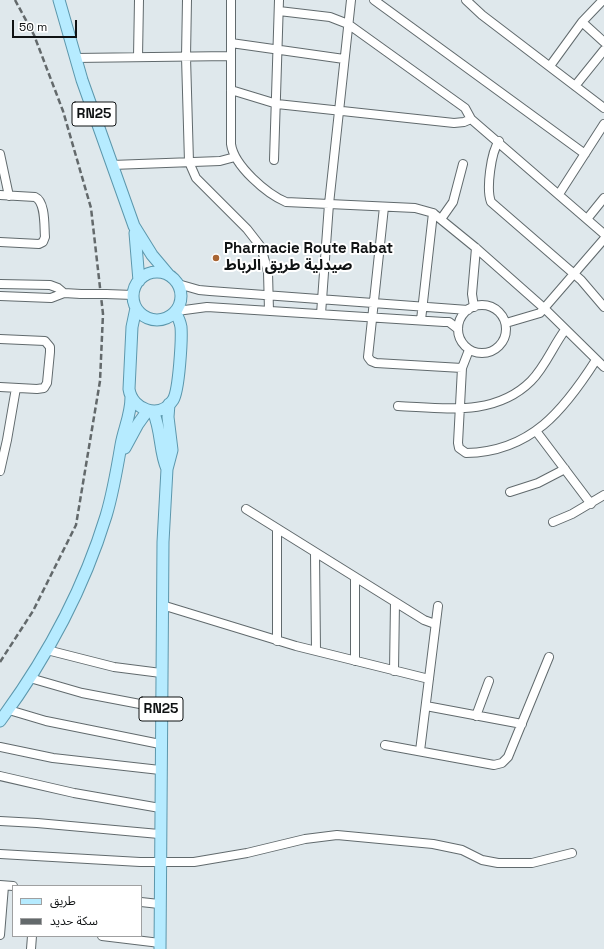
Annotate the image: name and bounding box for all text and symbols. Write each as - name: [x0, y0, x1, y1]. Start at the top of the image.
- scale bar: [14, 12, 79, 38]
- text: 50 m: [19, 19, 47, 35]
- road number: RN25: [72, 102, 116, 126]
- place label: Pharmacie Route Rabat صيدلية طريق الرباط: [224, 240, 393, 275]
- marker: Pharmacie Route Rabat صيدلية طريق الرباط: [211, 253, 221, 263]
- road number: RN25: [139, 697, 183, 721]
- legend: [12, 885, 142, 937]
- text: طريق: [50, 893, 76, 909]
- text: سكة حديد: [50, 913, 98, 929]

